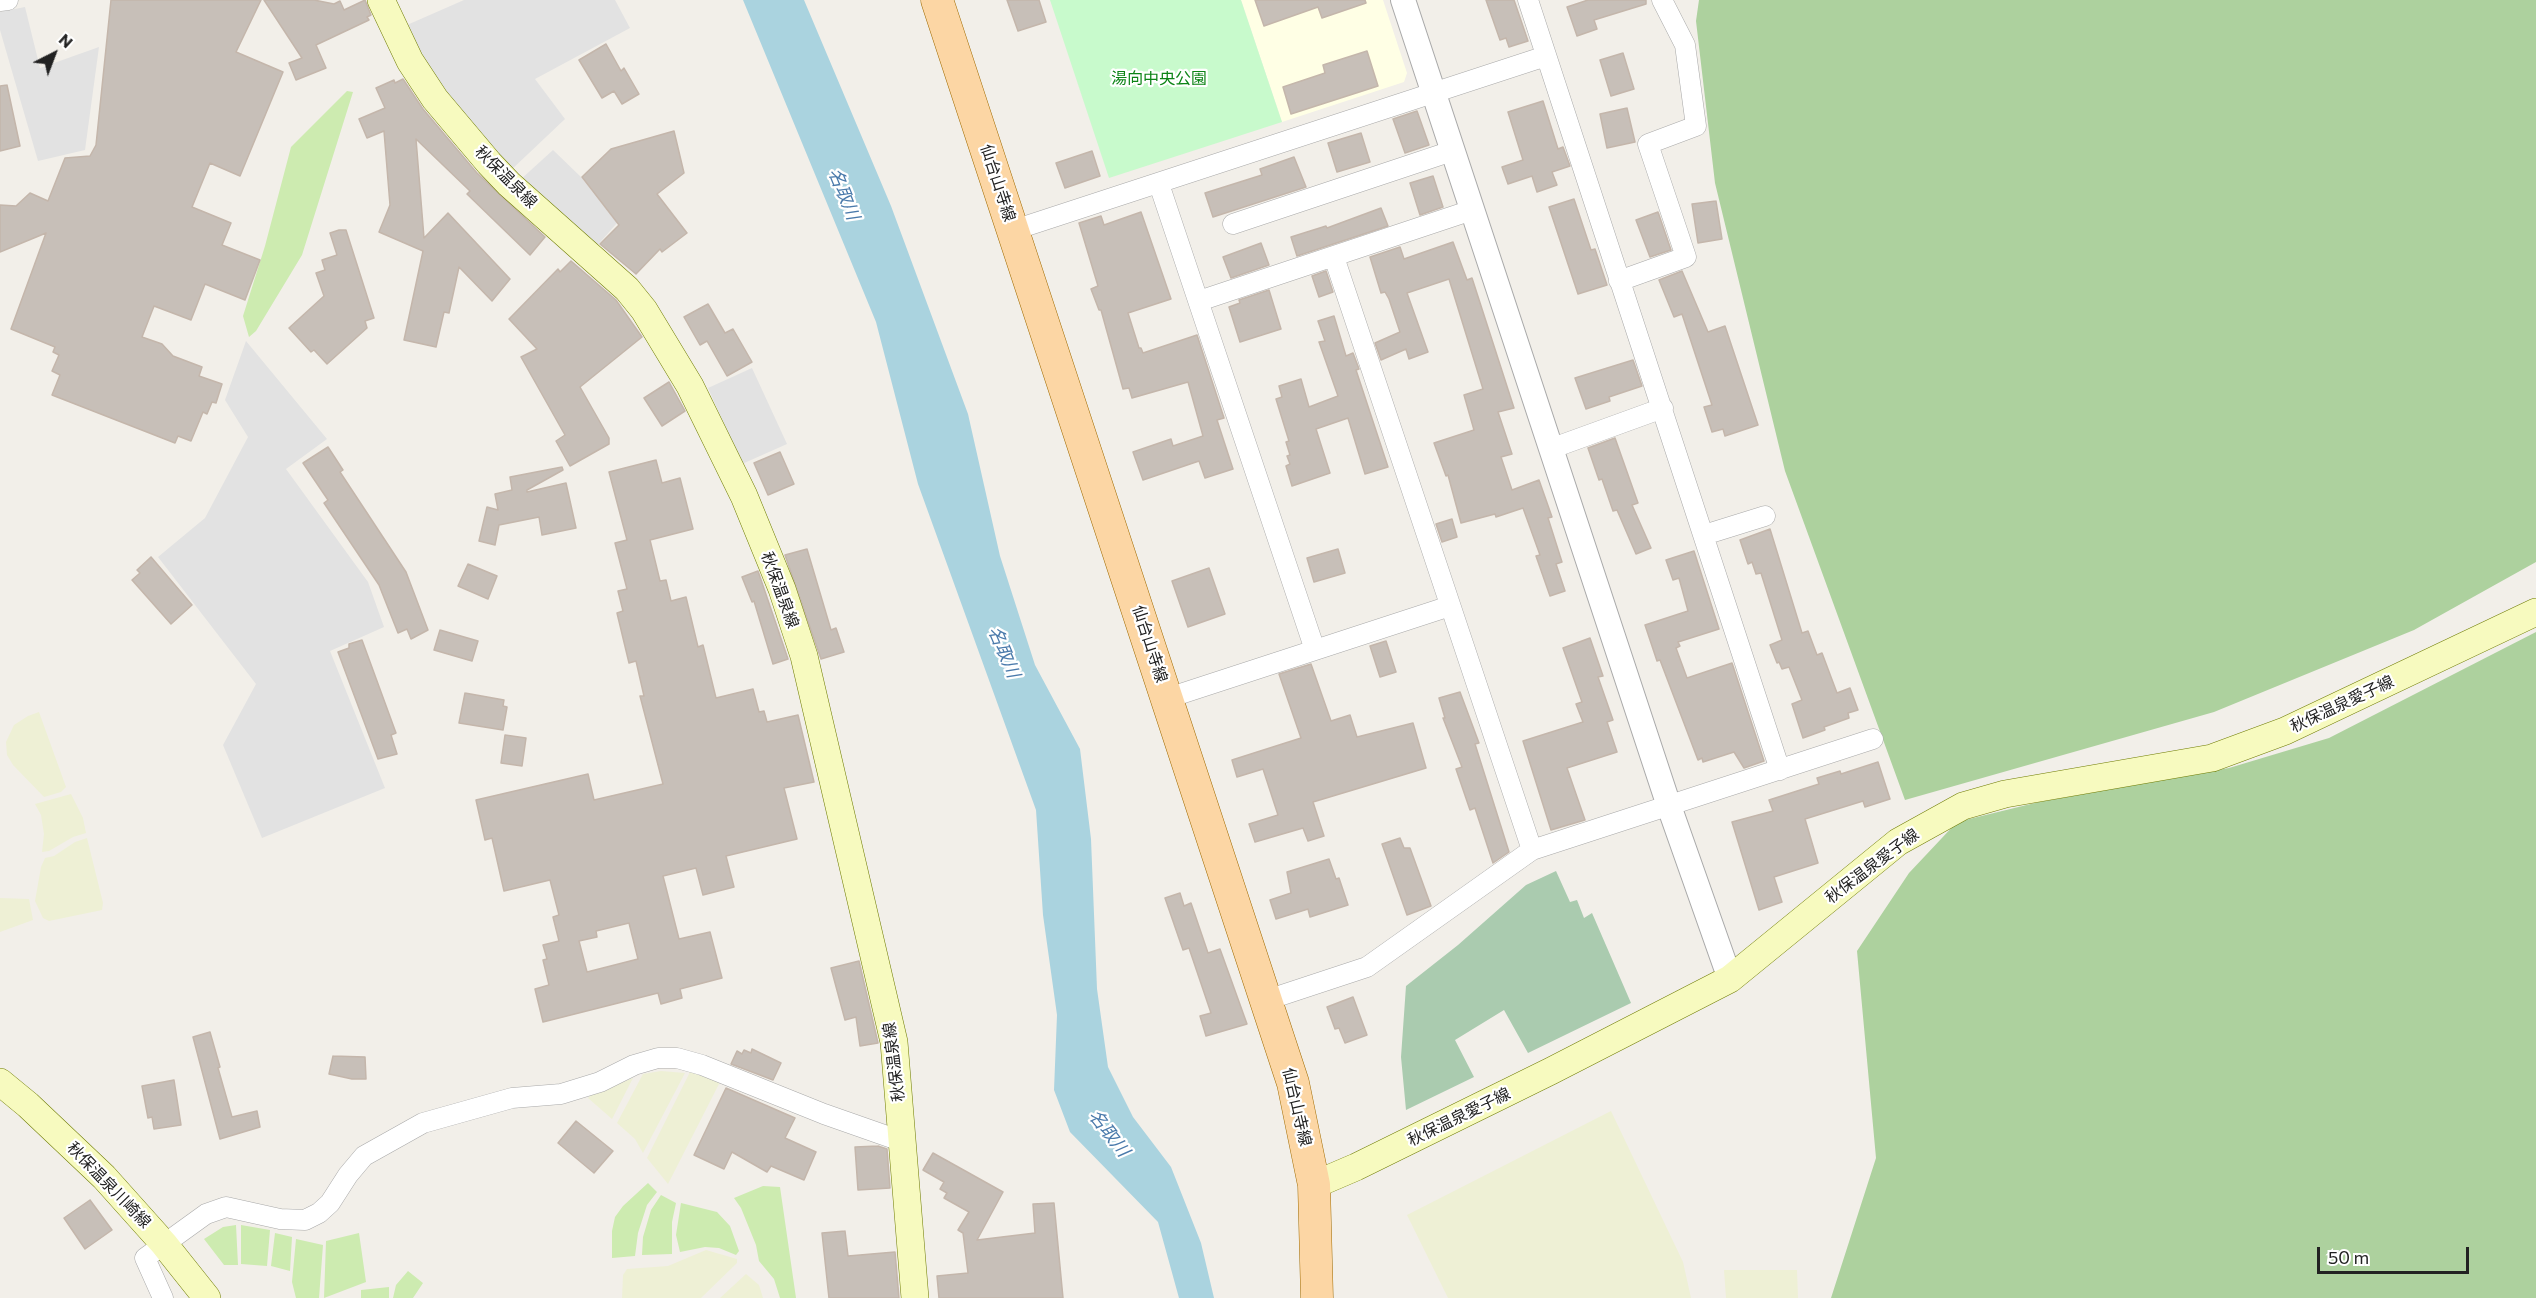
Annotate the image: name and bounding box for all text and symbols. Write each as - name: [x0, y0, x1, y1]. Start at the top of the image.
- north arrow: [24, 24, 84, 84]
- text: N: [56, 29, 77, 51]
- park label: 湯向中央公園: [1111, 69, 1207, 89]
- street label: 秋保温泉線: [471, 142, 541, 212]
- street label: 仙台山寺線: [977, 142, 1019, 224]
- water label: 名取川: [824, 165, 864, 223]
- street label: 秋保温泉線: [757, 549, 803, 631]
- street label: 仙台山寺線: [1129, 603, 1171, 685]
- water label: 名取川: [984, 623, 1024, 681]
- street label: 秋保温泉愛子線: [2287, 672, 2397, 736]
- street label: 秋保温泉愛子線: [1821, 825, 1923, 907]
- street label: 秋保温泉線: [880, 1021, 908, 1103]
- street label: 仙台山寺線: [1279, 1066, 1315, 1148]
- street label: 秋保温泉愛子線: [1404, 1084, 1514, 1150]
- water label: 名取川: [1084, 1105, 1134, 1161]
- street label: 秋保温泉川崎線: [63, 1138, 155, 1232]
- scale bar: [2320, 1235, 2472, 1273]
- text: 50 m: [2328, 1246, 2369, 1268]

